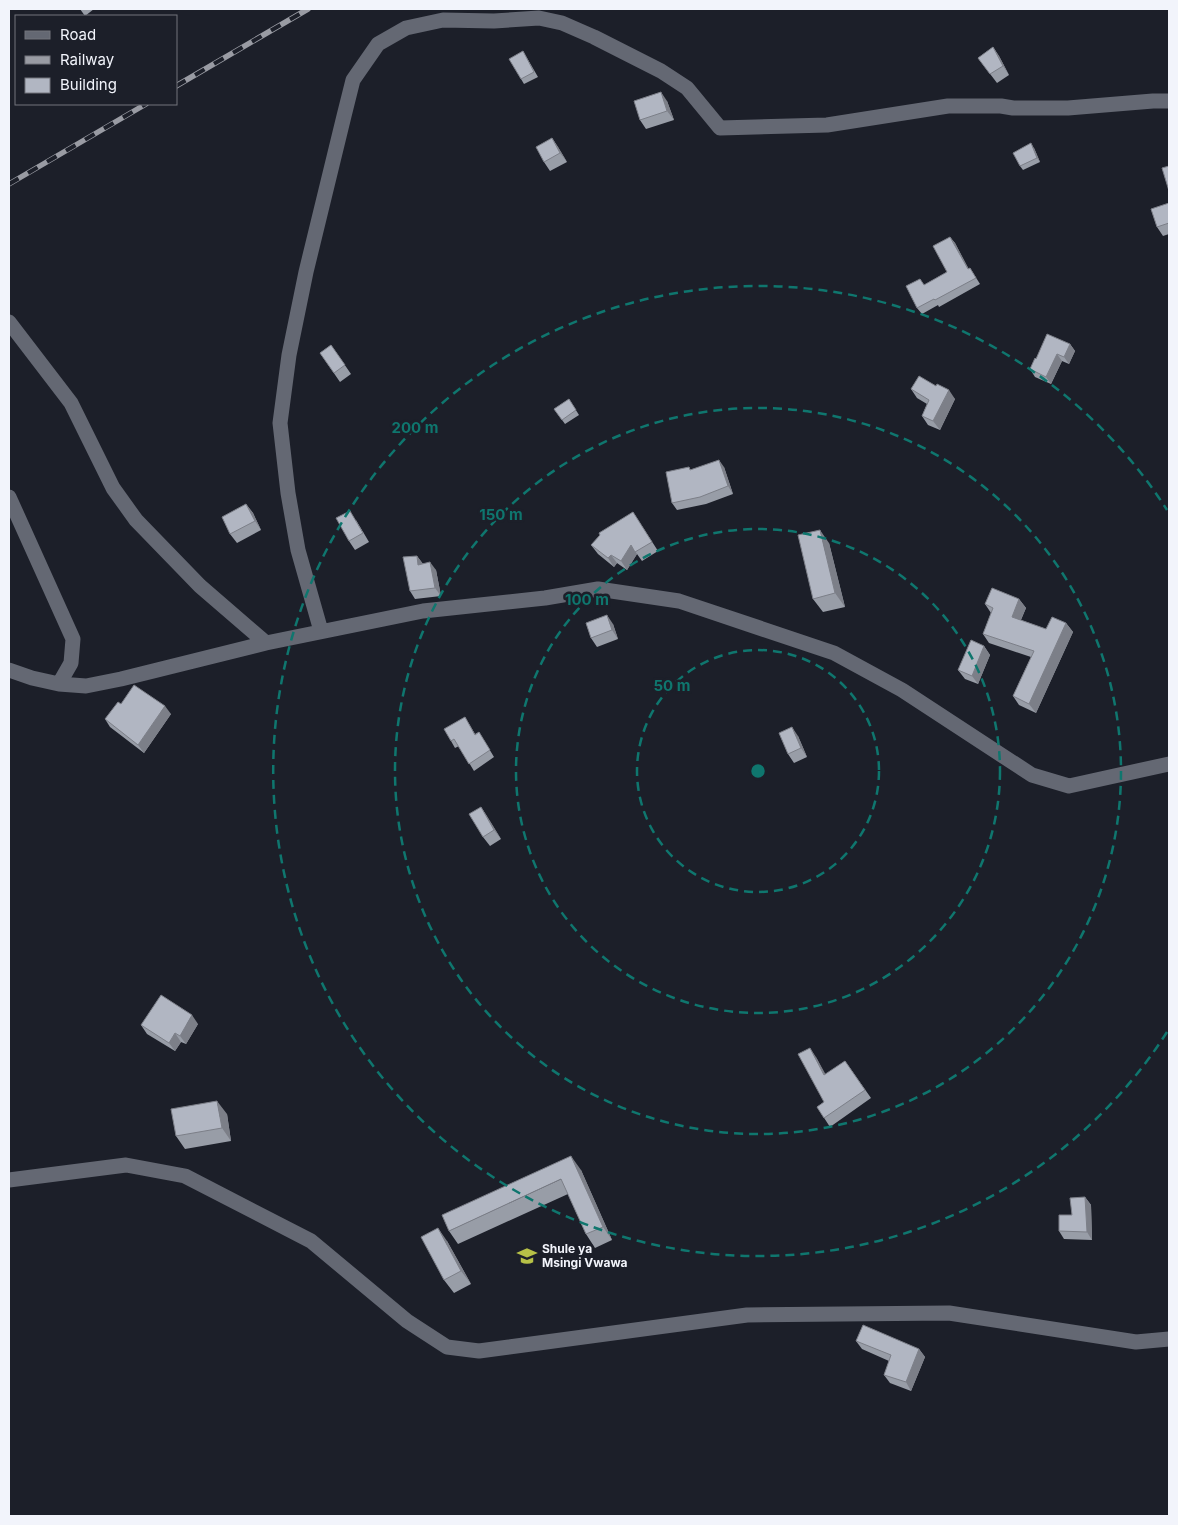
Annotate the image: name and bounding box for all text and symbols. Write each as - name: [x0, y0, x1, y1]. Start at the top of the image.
- legend: [15, 15, 178, 105]
- text: Road: [60, 25, 96, 44]
- text: Railway: [60, 50, 115, 69]
- text: Building: [60, 75, 117, 94]
- text: 200 m: [392, 418, 438, 437]
- text: 150 m: [479, 505, 523, 524]
- text: 100 m: [565, 590, 609, 609]
- text: 50 m: [654, 676, 690, 695]
- centre of rings: [749, 762, 767, 780]
- place label: Shule ya Msingi Vwawa: [542, 1241, 628, 1270]
- school or university icon: Shule ya Msingi Vwawa: [516, 1245, 538, 1267]

